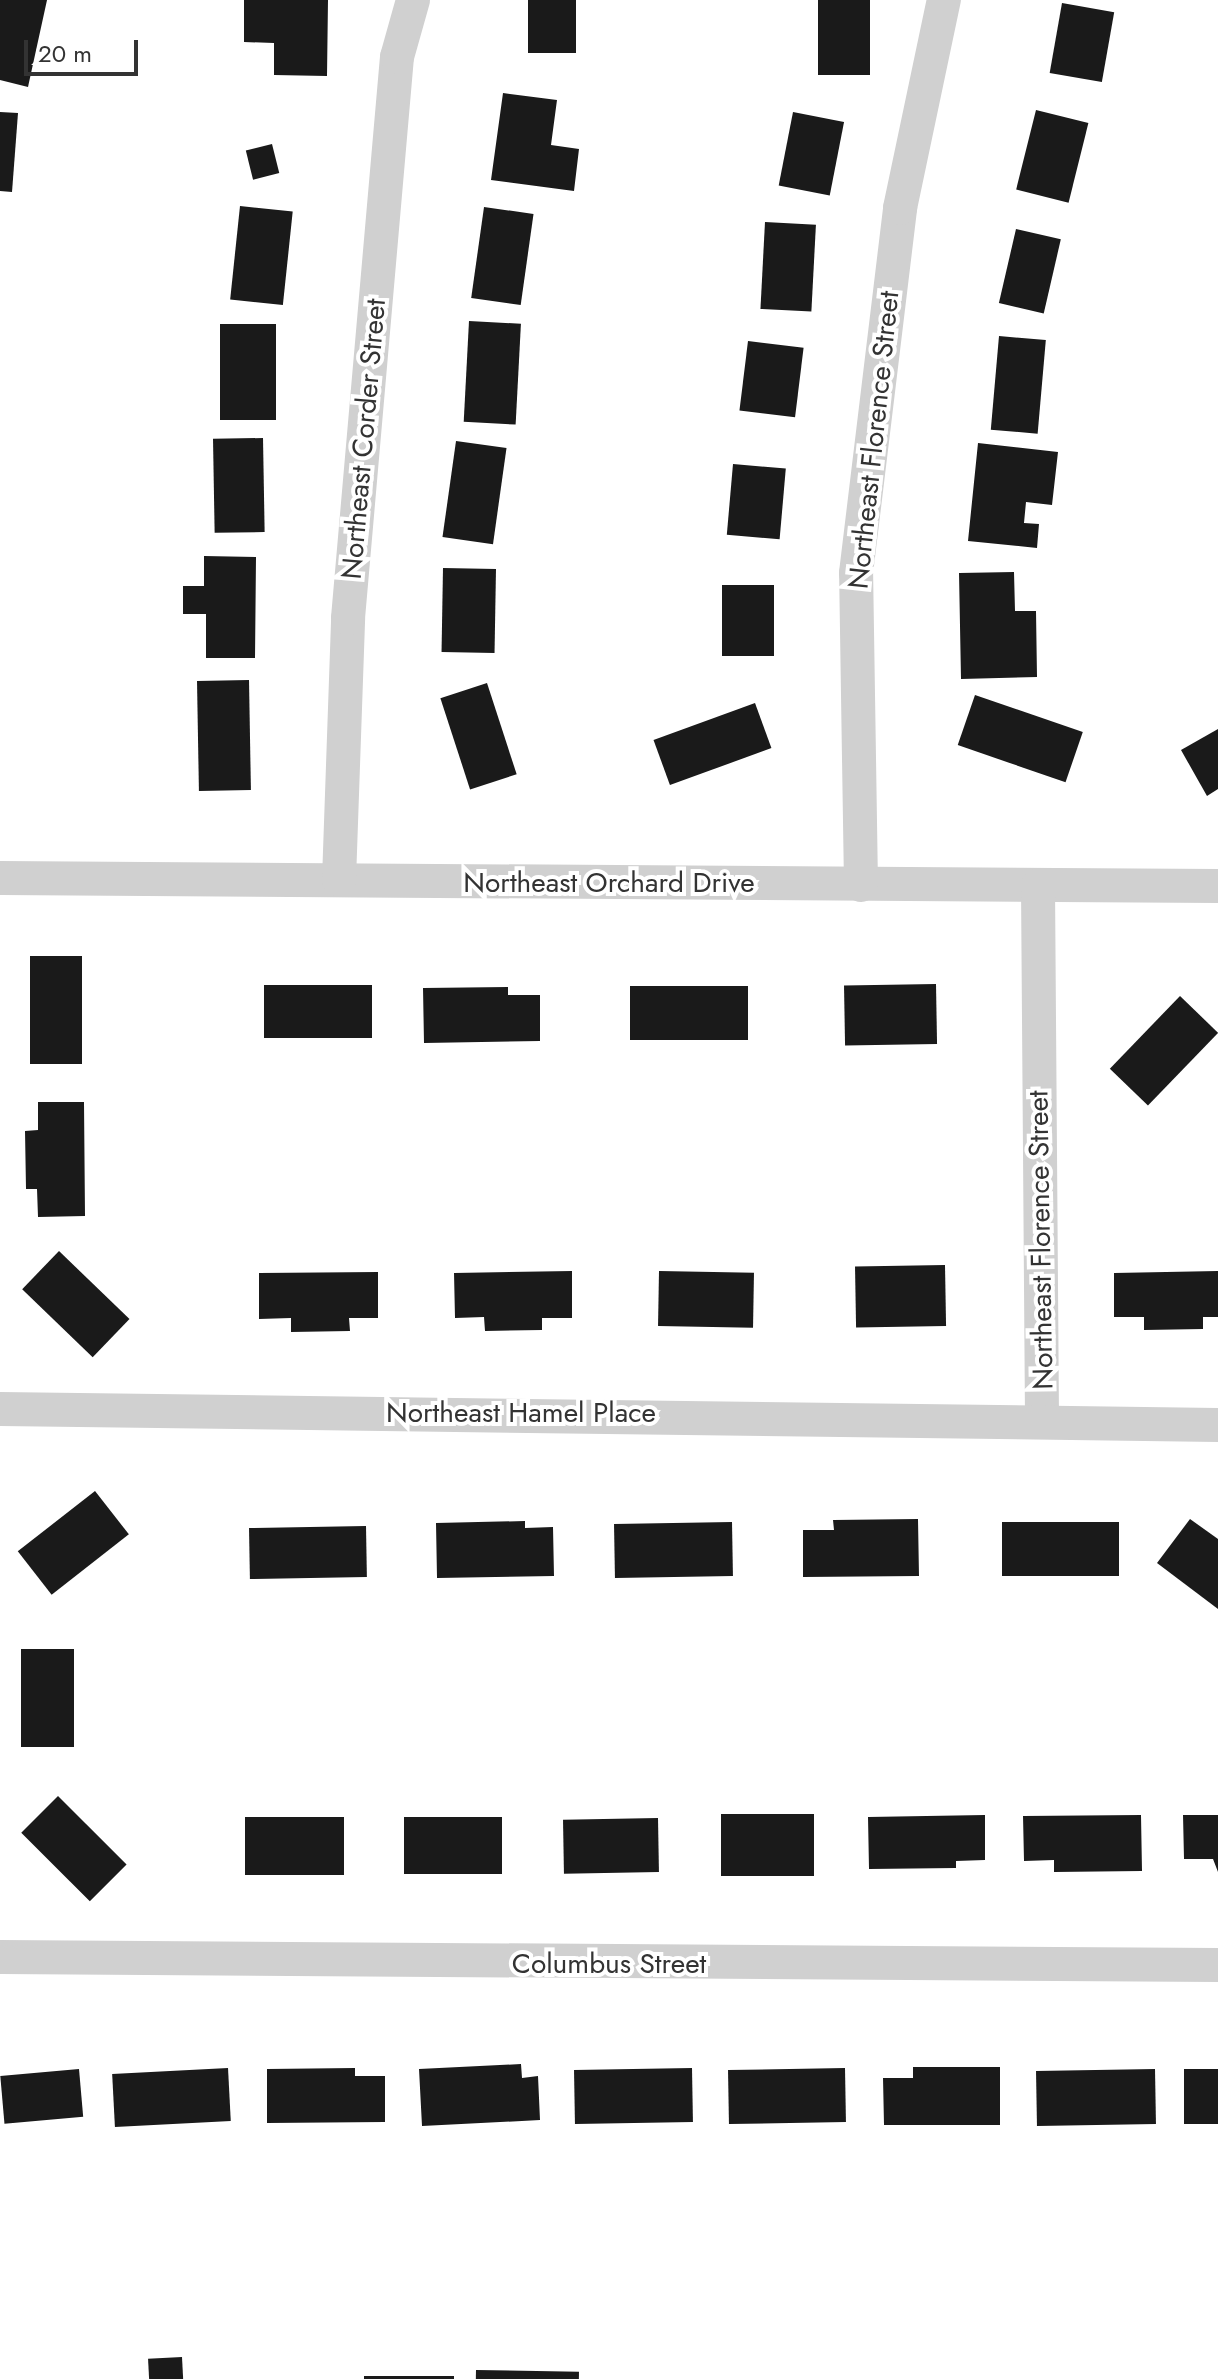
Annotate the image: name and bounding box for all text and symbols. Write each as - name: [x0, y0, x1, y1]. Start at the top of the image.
- scale bar: [28, 24, 142, 74]
- text: 20 m: [38, 36, 92, 71]
- street label: Northeast Florence Street: [842, 289, 906, 591]
- street label: Northeast Corder Street: [335, 297, 393, 581]
- street label: Northeast Orchard Drive: [463, 866, 755, 900]
- street label: Northeast Florence Street: [1022, 1090, 1060, 1390]
- street label: Northeast Hamel Place: [386, 1396, 656, 1430]
- street label: Columbus Street: [512, 1947, 706, 1981]

